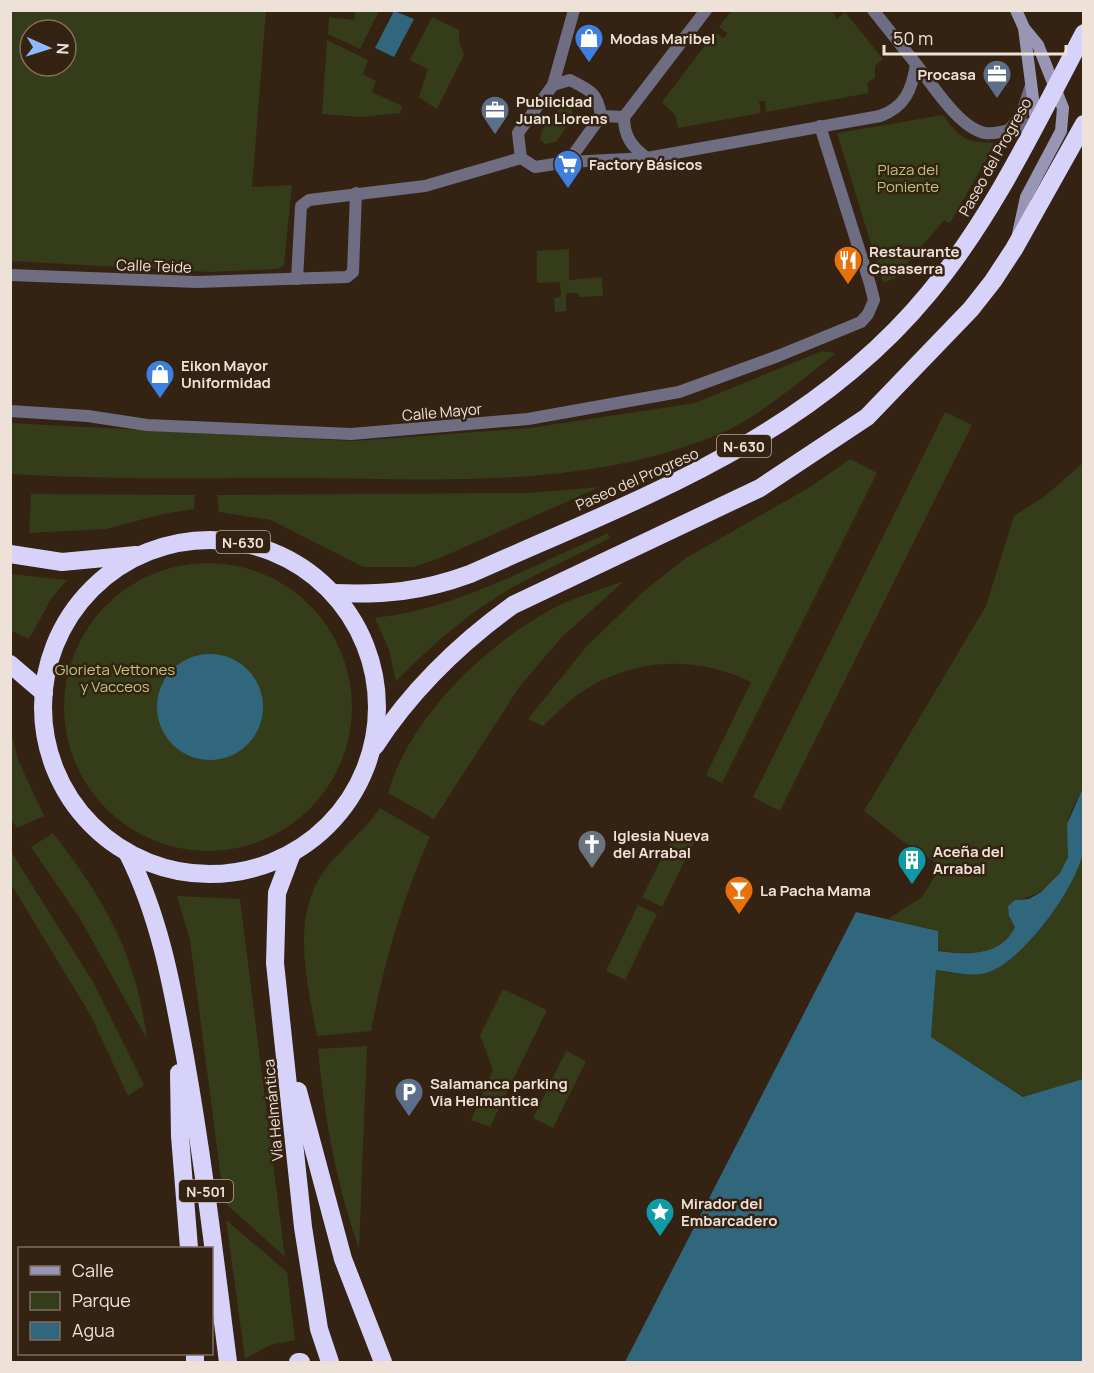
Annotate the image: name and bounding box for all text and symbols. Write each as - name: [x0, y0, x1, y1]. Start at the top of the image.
- north arrow: [18, 18, 78, 78]
- scale bar: [884, 18, 1066, 56]
- shop icon: Modas Maribel: [573, 22, 605, 64]
- text: 50 m: [893, 26, 933, 50]
- place label: Modas Maribel: [610, 28, 715, 49]
- text: N: [52, 42, 74, 55]
- office icon: Procasa: [981, 58, 1013, 100]
- place label: Procasa: [917, 64, 976, 85]
- place label: Publicidad Juan Llorens: [516, 91, 608, 129]
- office icon: Publicidad Juan Llorens: [479, 94, 511, 136]
- street label: Paseo del Progreso: [954, 94, 1036, 220]
- supermarket icon: Factory Básicos: [552, 148, 584, 190]
- place label: Factory Básicos: [589, 154, 702, 175]
- park label: Plaza del Poniente: [877, 159, 939, 197]
- place label: Restaurante Casaserra: [869, 241, 960, 279]
- restaurant icon: Restaurante Casaserra: [832, 244, 864, 286]
- street label: Calle Teide: [116, 254, 192, 278]
- place label: Eikon Mayor Uniformidad: [181, 355, 271, 393]
- shop icon: Eikon Mayor Uniformidad: [144, 358, 176, 400]
- street label: Calle Mayor: [401, 398, 483, 426]
- road number: N-630: [717, 435, 771, 457]
- street label: Paseo del Progreso: [572, 442, 702, 516]
- road number: N-630: [216, 531, 270, 553]
- park label: Glorieta Vettones y Vacceos: [55, 659, 175, 697]
- place label: Iglesia Nueva del Arrabal: [613, 825, 709, 863]
- church icon: Iglesia Nueva del Arrabal: [576, 828, 608, 870]
- place label: Aceña del Arrabal: [933, 841, 1004, 879]
- building icon: Aceña del Arrabal: [896, 844, 928, 886]
- bar icon: La Pacha Mama: [723, 874, 755, 916]
- place label: La Pacha Mama: [760, 880, 871, 901]
- street label: Vía Helmántica: [258, 1058, 288, 1162]
- place label: Salamanca parking Via Helmantica: [430, 1073, 568, 1111]
- parking icon: Salamanca parking Via Helmantica: [393, 1076, 425, 1118]
- road number: N-501: [179, 1180, 233, 1202]
- place label: Mirador del Embarcadero: [681, 1193, 778, 1231]
- place icon: Mirador del Embarcadero: [644, 1196, 676, 1238]
- legend: [18, 1247, 213, 1355]
- text: Calle: [72, 1258, 114, 1282]
- text: Parque: [72, 1288, 131, 1312]
- text: Agua: [72, 1318, 115, 1342]

